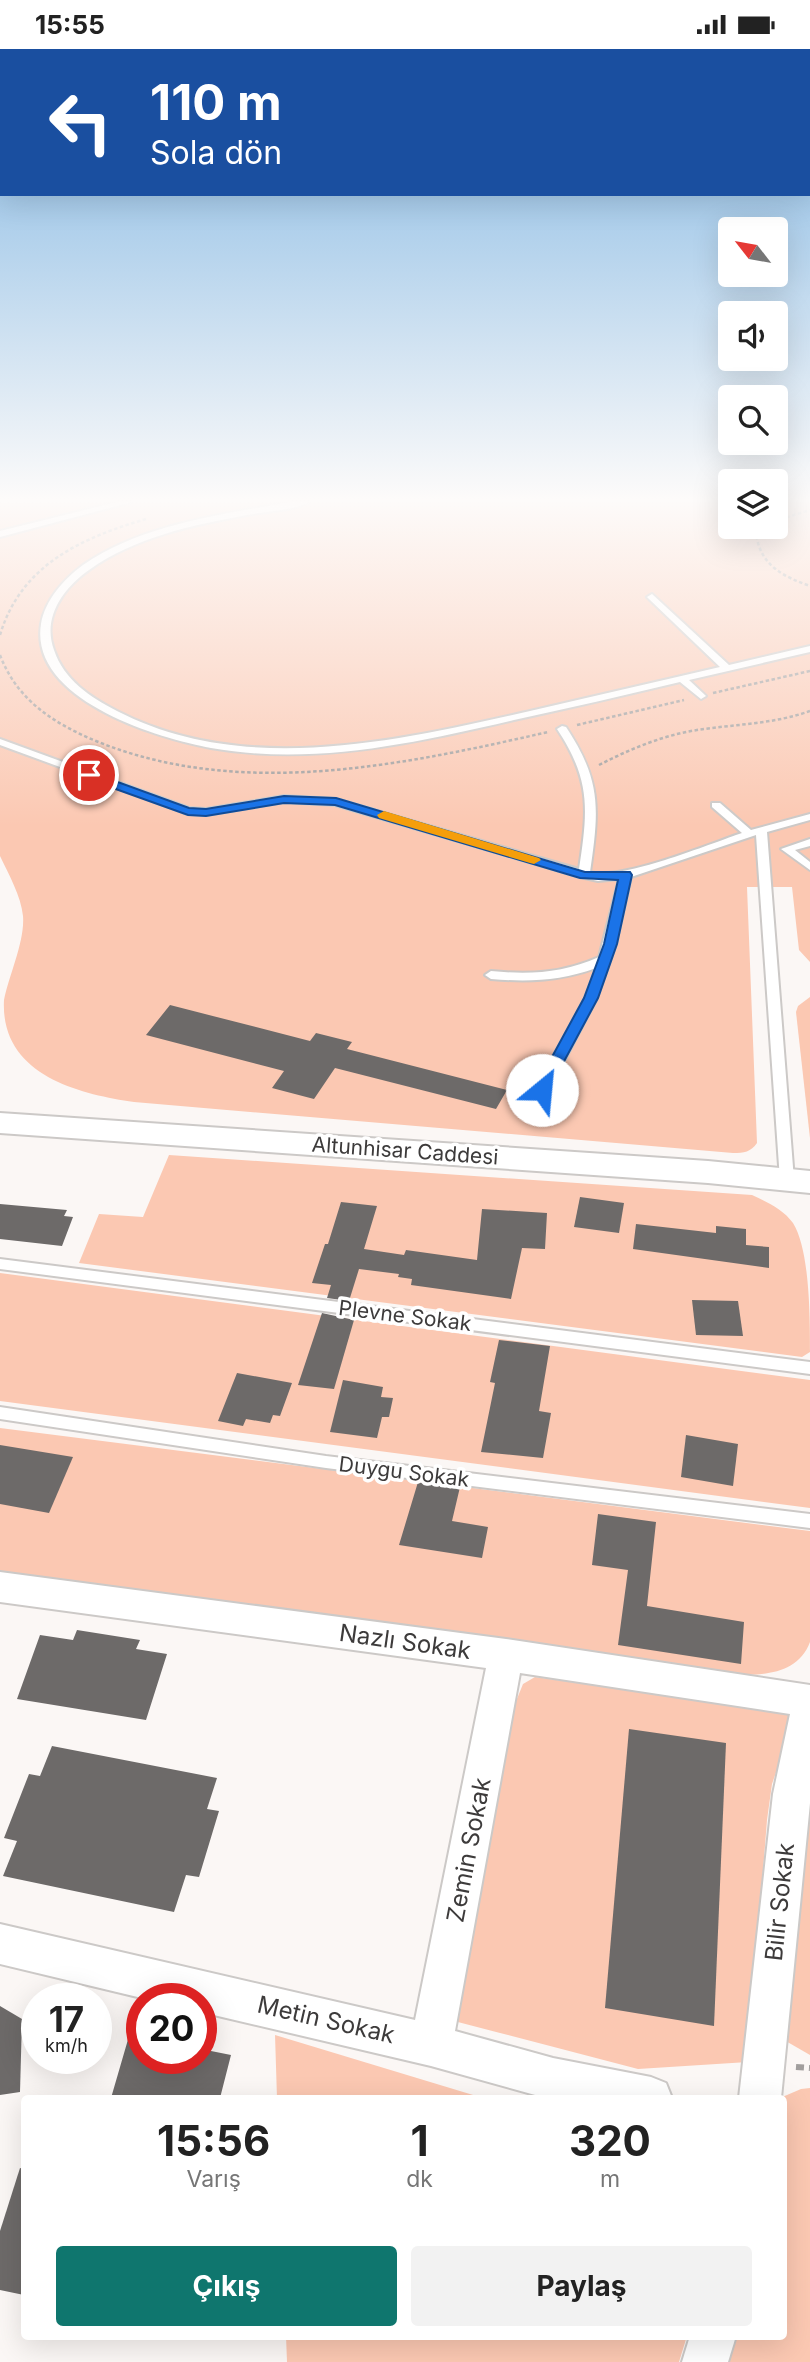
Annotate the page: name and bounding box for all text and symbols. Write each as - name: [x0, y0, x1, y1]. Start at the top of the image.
- text: 15:55: [35, 9, 105, 40]
- text: 110 m: [150, 73, 282, 132]
- icon: left: [35, 77, 126, 168]
- text: Sola dön: [150, 133, 282, 172]
- north arrow: [718, 217, 788, 287]
- map controls: [718, 217, 788, 539]
- button: sound: [718, 301, 788, 371]
- button: search: [718, 385, 788, 455]
- button: layers: [718, 469, 788, 539]
- pin: [59, 745, 119, 805]
- icon: arrive: [70, 756, 108, 794]
- position arrow: [505, 1053, 579, 1127]
- street label: Altunhisar Caddesi: [311, 1132, 499, 1169]
- street label: Plevne Sokak: [337, 1295, 473, 1336]
- street label: Duygu Sokak: [337, 1451, 471, 1492]
- street label: Nazlı Sokak: [337, 1618, 473, 1665]
- street label: Zemin Sokak: [440, 1775, 497, 1925]
- street label: Bilir Sokak: [759, 1841, 800, 1962]
- speed limit sign: 20: [126, 1983, 217, 2074]
- street label: Metin Sokak: [255, 1990, 398, 2049]
- text: 17: [49, 1998, 84, 2040]
- text: km/h: [45, 2035, 88, 2056]
- text: 15:56: [157, 2115, 270, 2166]
- text: 1: [411, 2115, 429, 2166]
- text: 320: [569, 2115, 651, 2166]
- text: Varış: [186, 2165, 241, 2193]
- text: dk: [406, 2165, 433, 2193]
- text: m: [600, 2165, 620, 2193]
- button: Çıkış: [56, 2246, 397, 2326]
- button: Paylaş: [411, 2246, 752, 2326]

